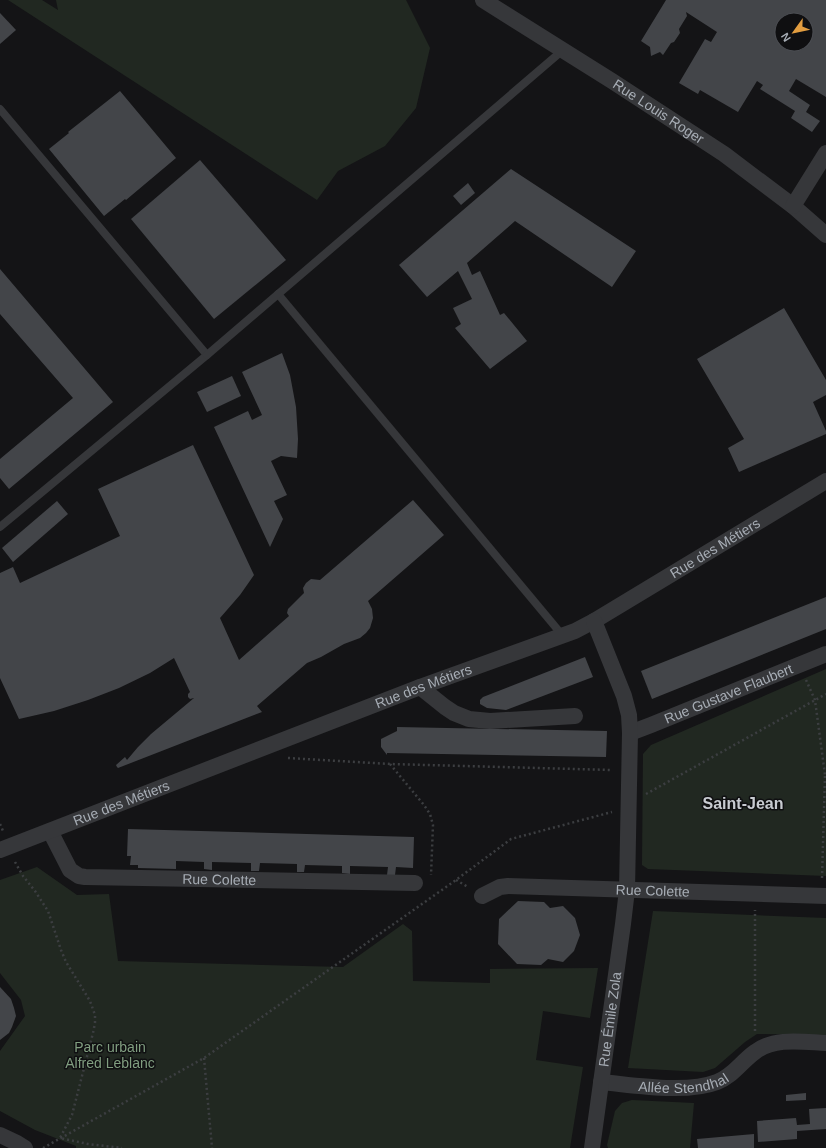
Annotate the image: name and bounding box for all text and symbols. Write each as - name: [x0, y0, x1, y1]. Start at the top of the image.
- north arrow: [774, 12, 814, 52]
- text: N: [778, 31, 793, 44]
- street label: Rue Louis Roger: [610, 76, 707, 147]
- street label: Rue des Métiers: [667, 515, 763, 581]
- street label: Rue Gustave Flaubert: [662, 660, 795, 727]
- street label: Rue des Métiers: [373, 661, 474, 712]
- street label: Rue des Métiers: [71, 777, 172, 829]
- district label: Saint-Jean: [703, 795, 783, 812]
- street label: Rue Colette: [182, 871, 257, 888]
- street label: Rue Colette: [615, 881, 690, 900]
- street label: Rue Émile Zola: [595, 970, 624, 1068]
- park label: Parc urbain Alfred Leblanc: [65, 1039, 155, 1071]
- street label: Allée Stendhal: [638, 1070, 731, 1096]

